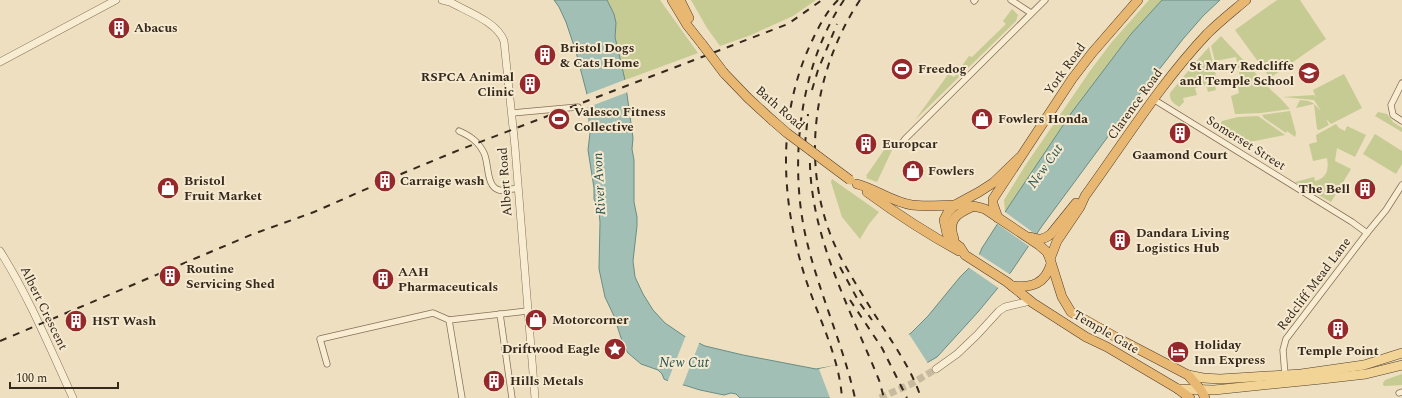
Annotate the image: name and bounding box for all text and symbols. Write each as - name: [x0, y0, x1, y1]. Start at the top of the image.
- building icon: Abacus: [106, 15, 132, 41]
- place label: Abacus: [134, 18, 178, 38]
- place label: Bristol Dogs & Cats Home: [560, 38, 639, 73]
- street label: York Road: [1039, 39, 1091, 99]
- building icon: Bristol Dogs & Cats Home: [532, 42, 558, 68]
- sports icon: Freedog: [889, 56, 915, 82]
- place label: St Mary Redcliffe and Temple School: [1180, 56, 1294, 91]
- place label: Freedog: [918, 59, 967, 79]
- school or university icon: St Mary Redcliffe and Temple School: [1296, 60, 1322, 86]
- street label: Clarence Road: [1102, 64, 1168, 144]
- place label: RSPCA Animal Clinic: [421, 67, 514, 102]
- building icon: RSPCA Animal Clinic: [517, 71, 543, 97]
- street label: Bath Road: [751, 81, 809, 135]
- place label: Valesco Fitness Collective: [574, 102, 666, 137]
- sports icon: Valesco Fitness Collective: [546, 106, 572, 132]
- shop icon: Fowlers Honda: [969, 106, 995, 132]
- place label: Fowlers Honda: [998, 109, 1088, 129]
- street label: Somerset Street: [1202, 110, 1290, 176]
- building icon: Gaamond Court: [1167, 120, 1193, 146]
- building icon: Europcar: [853, 131, 879, 157]
- place label: Europcar: [882, 134, 938, 154]
- water label: New Cut: [1022, 139, 1068, 193]
- place label: Gaamond Court: [1132, 145, 1228, 165]
- street label: Albert Road: [493, 147, 517, 217]
- water label: River Avon: [587, 152, 611, 216]
- shop icon: Fowlers: [900, 158, 926, 184]
- place label: Fowlers: [928, 161, 974, 181]
- building icon: Carraige wash: [372, 168, 398, 194]
- place label: Bristol Fruit Market: [184, 171, 262, 206]
- place label: Carraige wash: [400, 171, 485, 191]
- shop icon: Bristol Fruit Market: [155, 175, 181, 201]
- building icon: The Bell: [1352, 176, 1378, 202]
- place label: The Bell: [1299, 179, 1350, 199]
- place label: Dandara Living Logistics Hub: [1136, 223, 1229, 258]
- building icon: Dandara Living Logistics Hub: [1107, 227, 1133, 253]
- street label: Redcliff Mead Lane: [1272, 233, 1356, 335]
- place label: Routine Servicing Shed: [186, 259, 275, 294]
- place label: AAH Pharmaceuticals: [398, 262, 498, 297]
- street label: Albert Crescent: [15, 263, 73, 354]
- building icon: Routine Servicing Shed: [157, 263, 183, 289]
- building icon: AAH Pharmaceuticals: [370, 266, 396, 292]
- street label: Temple Gate: [1069, 305, 1143, 359]
- shop icon: Motorcorner: [523, 307, 549, 333]
- building icon: HST Wash: [63, 308, 89, 334]
- place label: Motorcorner: [552, 310, 629, 330]
- place label: HST Wash: [92, 311, 156, 331]
- building icon: Temple Point: [1325, 316, 1351, 342]
- place label: Holiday Inn Express: [1194, 335, 1266, 370]
- place icon: Driftwood Eagle: [602, 336, 628, 362]
- place label: Driftwood Eagle: [502, 339, 600, 359]
- hotel icon: Holiday Inn Express: [1165, 339, 1191, 365]
- place label: Temple Point: [1297, 341, 1379, 361]
- water label: New Cut: [659, 352, 710, 373]
- scale bar: [10, 364, 118, 390]
- building icon: Hills Metals: [481, 368, 507, 394]
- text: 100 m: [16, 369, 47, 388]
- place label: Hills Metals: [510, 371, 584, 391]

